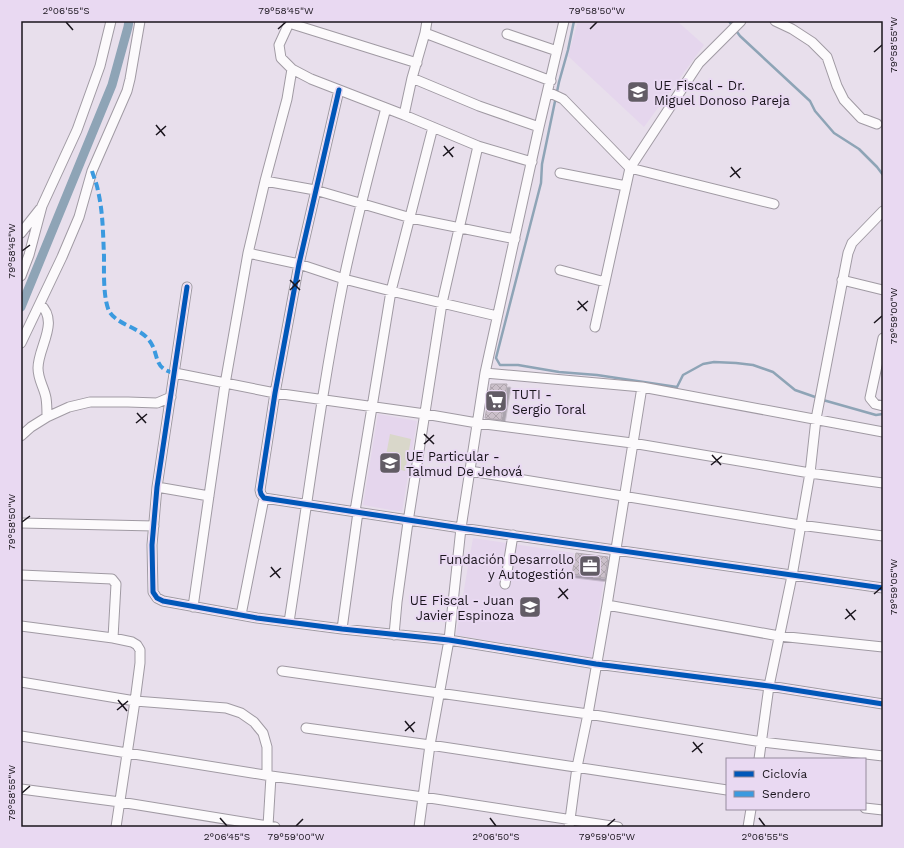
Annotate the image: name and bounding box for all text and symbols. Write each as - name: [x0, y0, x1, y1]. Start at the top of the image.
- text: 2°06'55"S: [42, 5, 90, 16]
- text: 79°58'45"W: [258, 5, 314, 16]
- text: 79°58'50"W: [569, 5, 626, 16]
- text: 79°58'55"W: [888, 17, 899, 73]
- place label: UE Fiscal - Dr. Miguel Donoso Pareja: [654, 78, 790, 108]
- school or university icon: UE Fiscal - Dr. Miguel Donoso Pareja: [625, 79, 651, 105]
- text: 79°58'45"W: [6, 223, 17, 279]
- text: 79°59'00"W: [888, 287, 899, 344]
- place label: TUTI - Sergio Toral: [512, 387, 586, 417]
- supermarket icon: TUTI - Sergio Toral: [483, 388, 509, 414]
- place label: UE Particular - Talmud De Jehová: [406, 449, 523, 479]
- school or university icon: UE Particular - Talmud De Jehová: [377, 450, 403, 476]
- text: 79°58'50"W: [6, 493, 17, 550]
- place label: Fundación Desarrollo y Autogestión: [439, 552, 574, 582]
- office icon: Fundación Desarrollo y Autogestión: [577, 553, 603, 579]
- text: 79°59'05"W: [888, 558, 899, 615]
- place label: UE Fiscal - Juan Javier Espinoza: [410, 593, 515, 623]
- school or university icon: UE Fiscal - Juan Javier Espinoza: [517, 594, 543, 620]
- legend: [726, 758, 866, 810]
- text: 79°58'55"W: [6, 765, 17, 821]
- text: Ciclovía: [762, 767, 807, 781]
- text: Sendero: [762, 787, 810, 801]
- text: 2°06'45"S: [204, 831, 250, 842]
- text: 79°59'00"W: [268, 831, 325, 842]
- text: 2°06'50"S: [472, 831, 520, 842]
- text: 79°59'05"W: [579, 831, 636, 842]
- text: 2°06'55"S: [741, 831, 789, 842]

